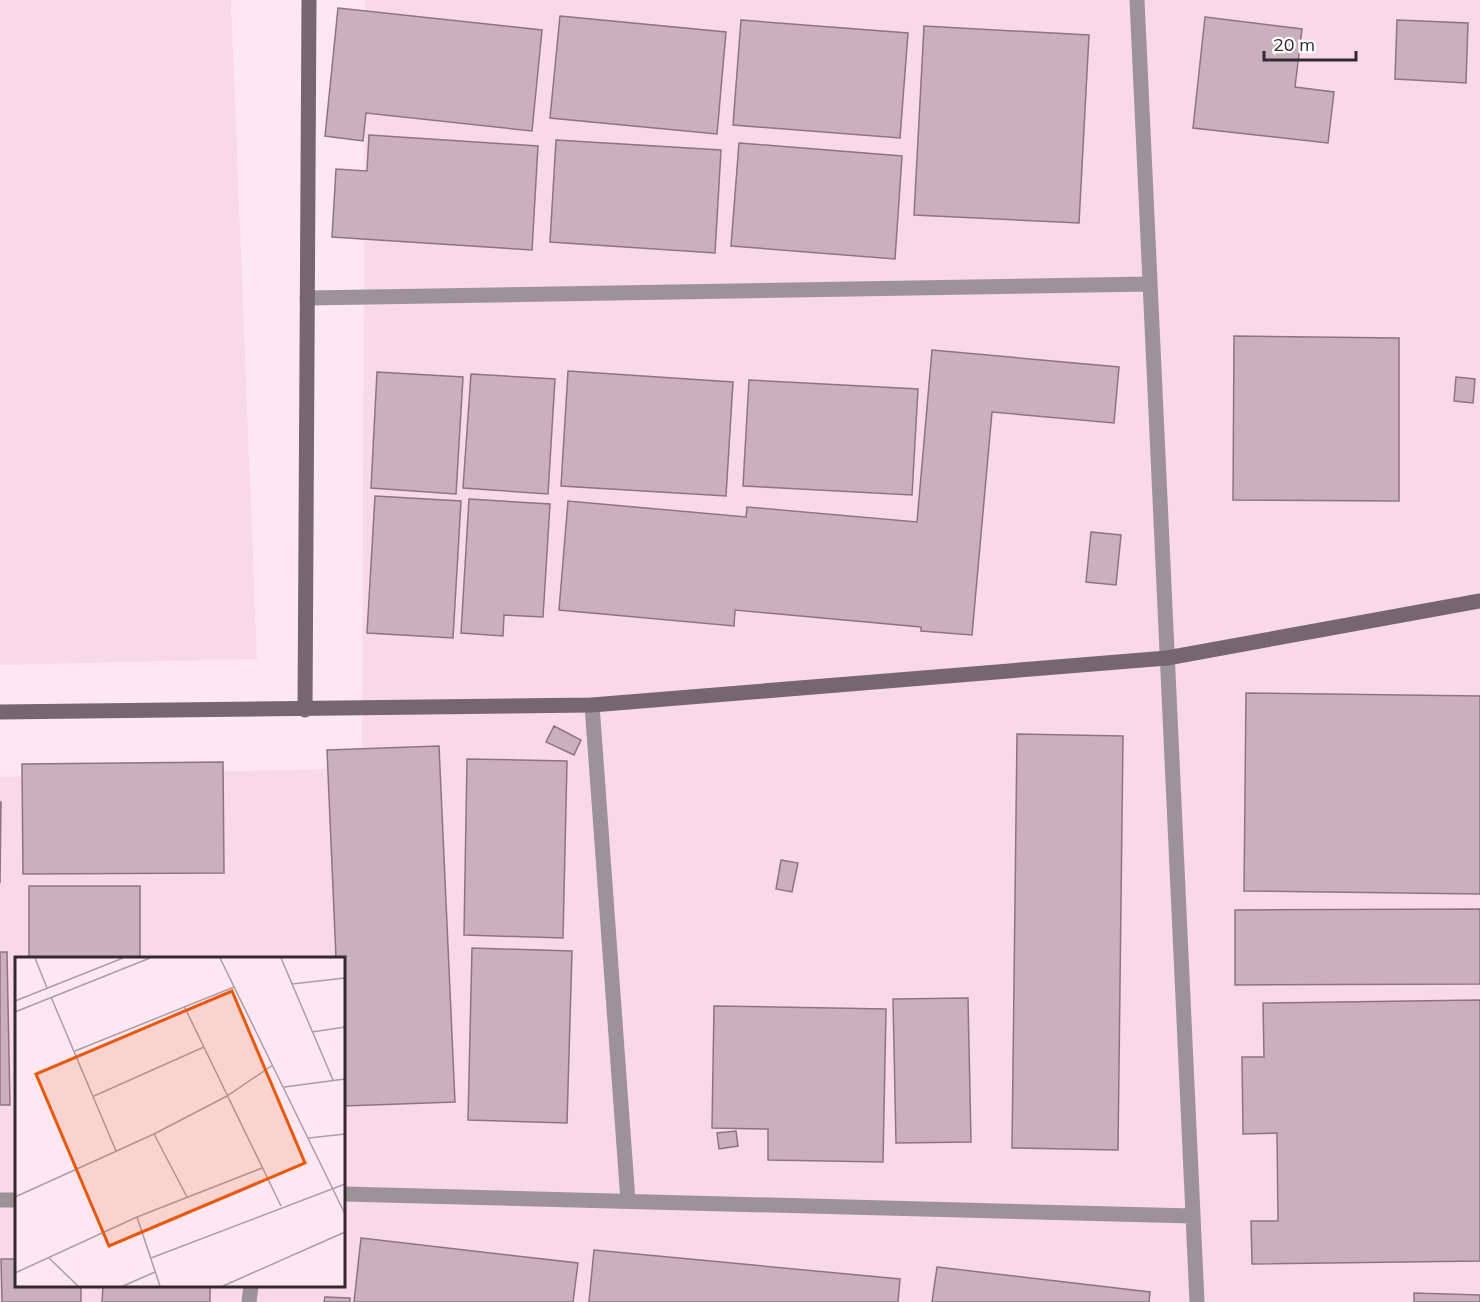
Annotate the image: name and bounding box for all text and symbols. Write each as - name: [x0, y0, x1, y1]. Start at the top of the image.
- scale bar: [1264, 24, 1356, 62]
- text: 20 m: [1273, 33, 1315, 56]
- inset map: [15, 957, 345, 1287]

